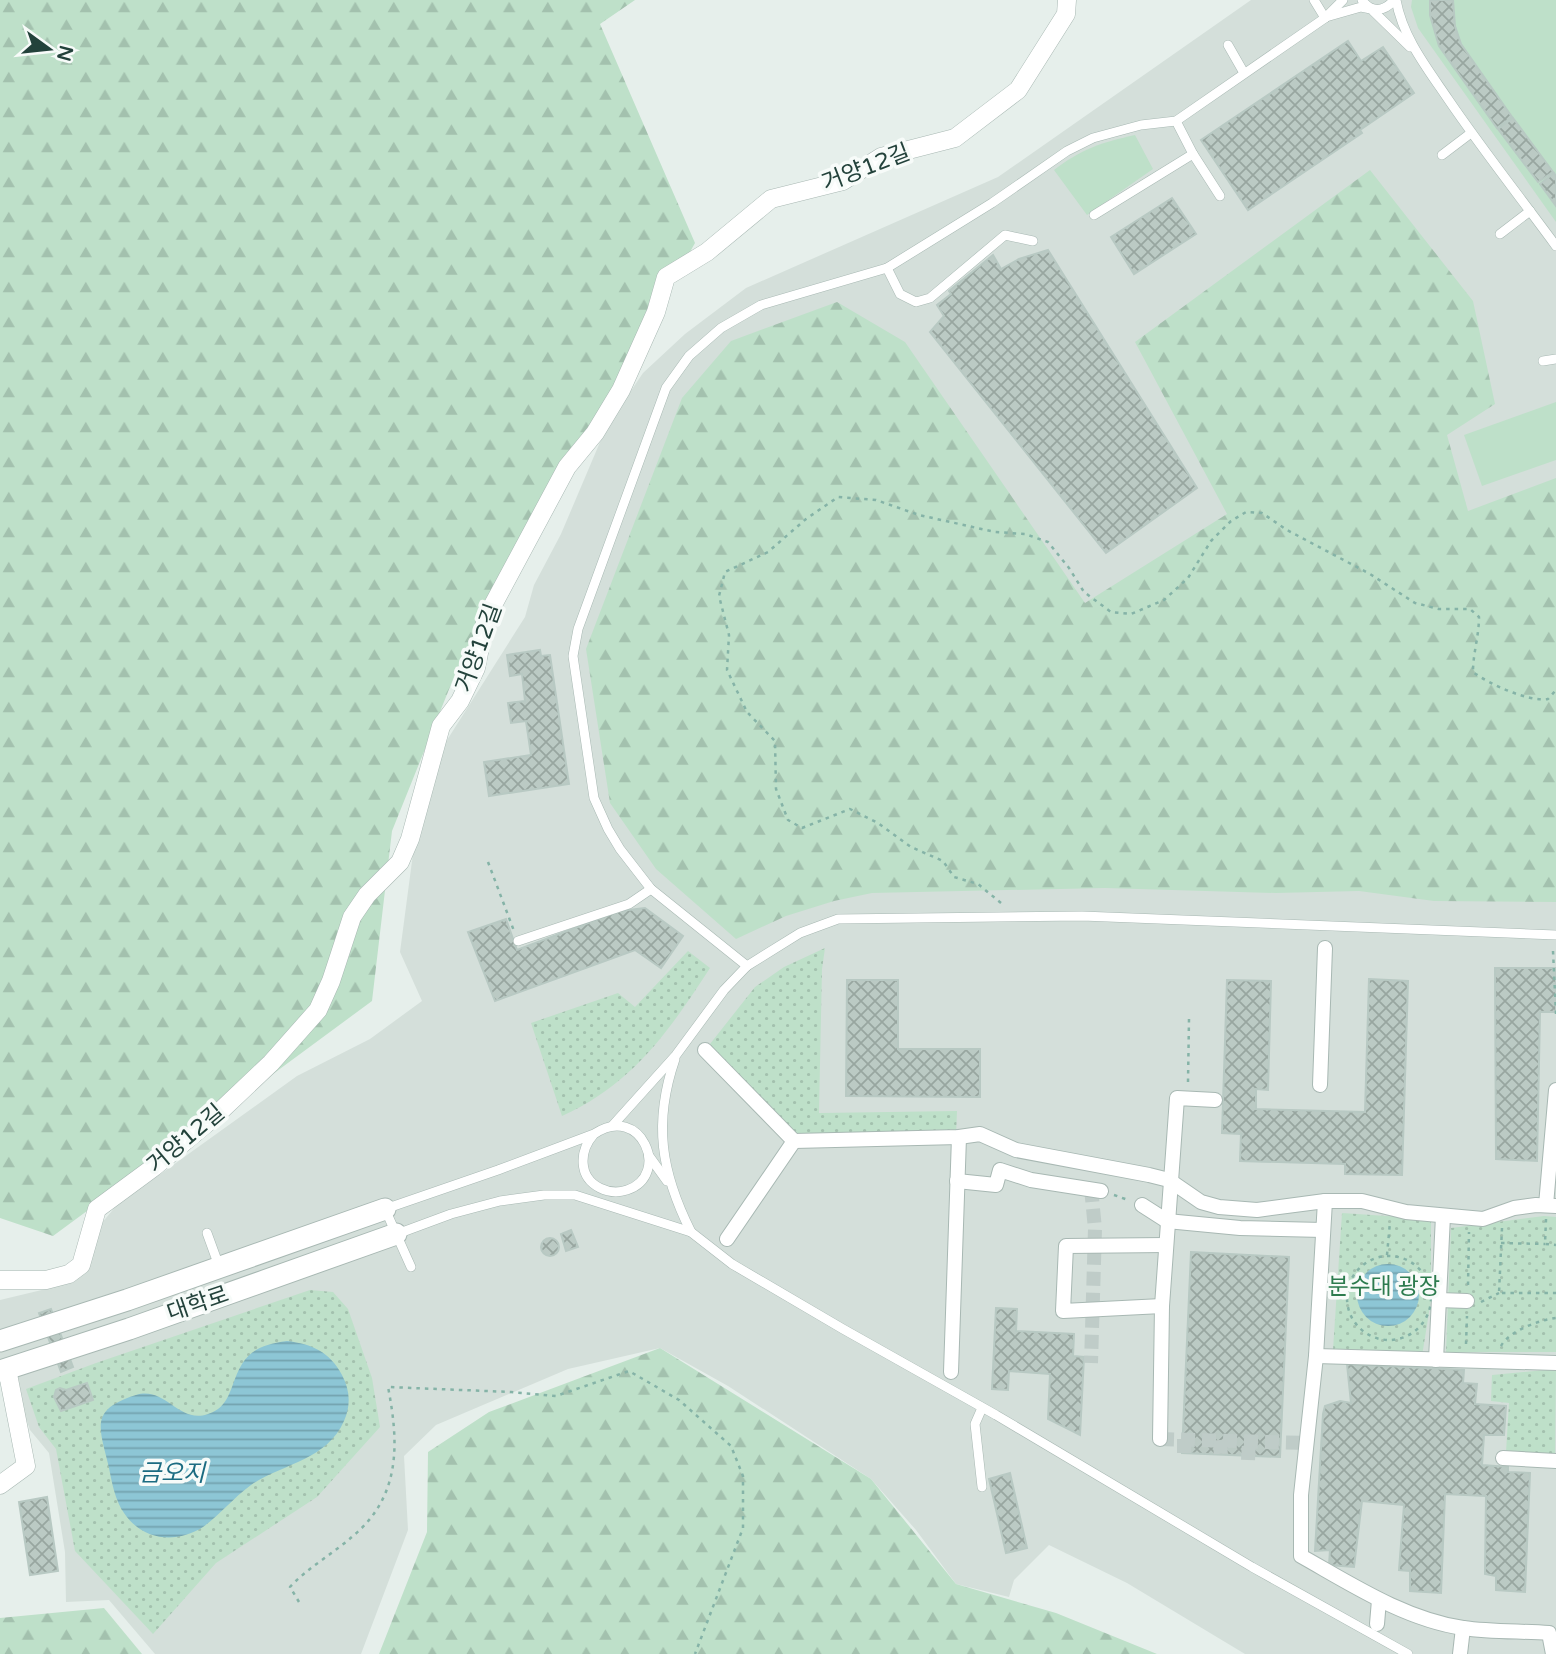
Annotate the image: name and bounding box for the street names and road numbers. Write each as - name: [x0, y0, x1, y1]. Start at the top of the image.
- street label: 거양12길: [818, 138, 914, 198]
- street label: 거양12길: [450, 600, 508, 696]
- street label: 거양12길: [142, 1099, 230, 1179]
- street label: 대학로: [163, 1280, 233, 1328]

